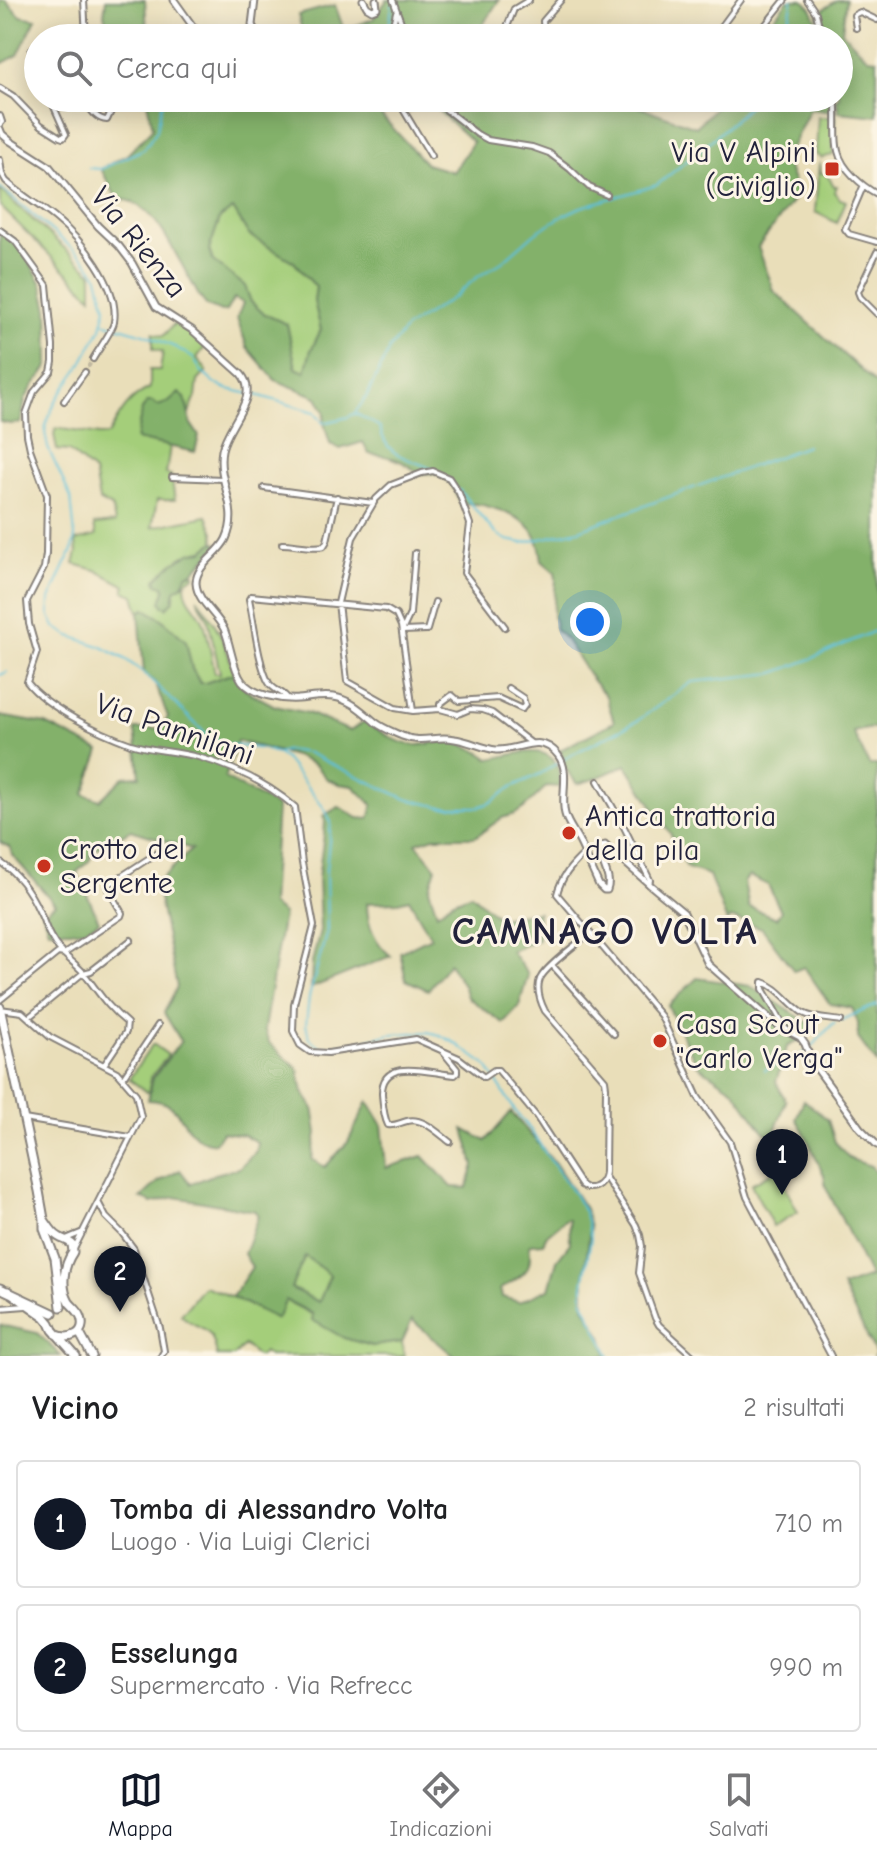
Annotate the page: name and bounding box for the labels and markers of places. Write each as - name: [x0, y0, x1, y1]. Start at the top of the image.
- place label: Via V Alpini (Civiglio): [671, 135, 816, 204]
- marker: Via V Alpini (Civiglio): [823, 160, 841, 178]
- place label: Antica trattoria della pila: [585, 799, 776, 868]
- marker: Antica trattoria della pila: [560, 824, 578, 842]
- place label: Crotto del Sergente: [60, 832, 185, 901]
- marker: Crotto del Sergente: [35, 857, 53, 875]
- place label: Casa Scout "Carlo Verga": [676, 1007, 842, 1076]
- marker: Casa Scout "Carlo Verga": [651, 1032, 669, 1050]
- pin: 1: [756, 1129, 808, 1195]
- pin: 2: [94, 1246, 146, 1312]

